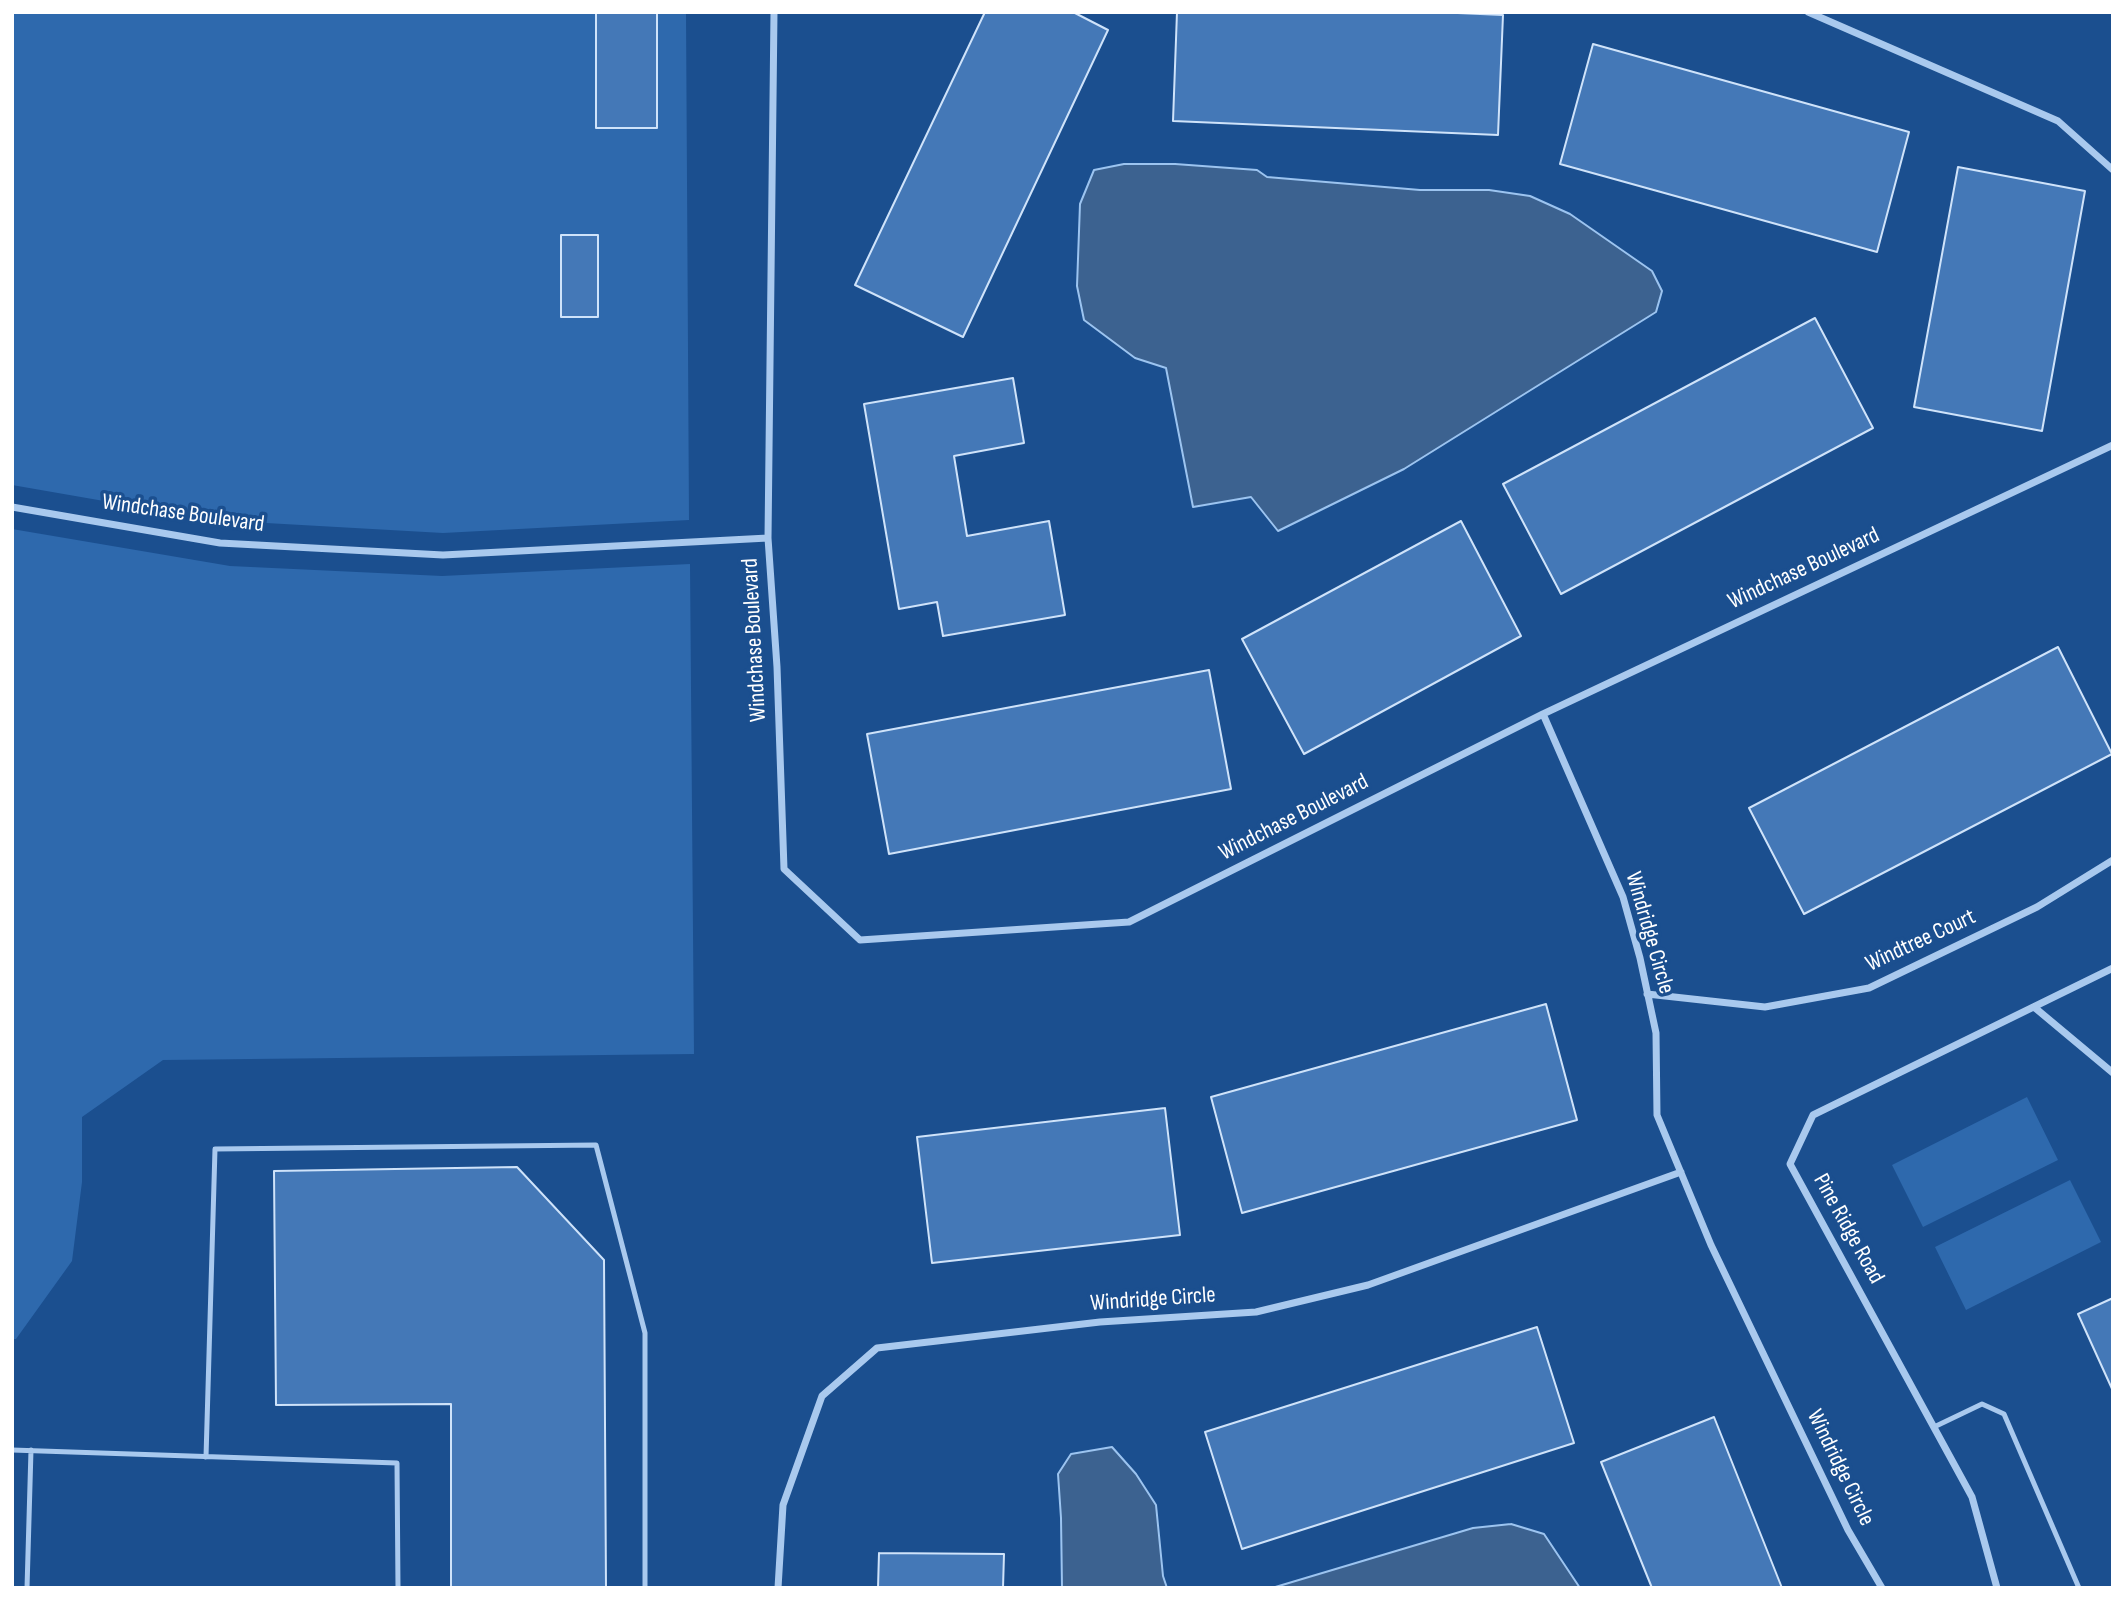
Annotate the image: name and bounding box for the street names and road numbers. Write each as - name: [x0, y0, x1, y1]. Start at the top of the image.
- street label: Windchase Boulevard: [100, 489, 266, 539]
- street label: Windchase Boulevard: [1724, 522, 1884, 616]
- street label: Windchase Boulevard: [737, 558, 773, 722]
- street label: Windchase Boulevard: [1215, 769, 1373, 867]
- street label: Windridge Circle: [1618, 869, 1680, 997]
- street label: Windtree Court: [1862, 904, 1980, 978]
- street label: Pine Ridge Road: [1806, 1169, 1890, 1289]
- street label: Windridge Circle: [1089, 1282, 1217, 1318]
- street label: Windridge Circle: [1800, 1406, 1880, 1530]

